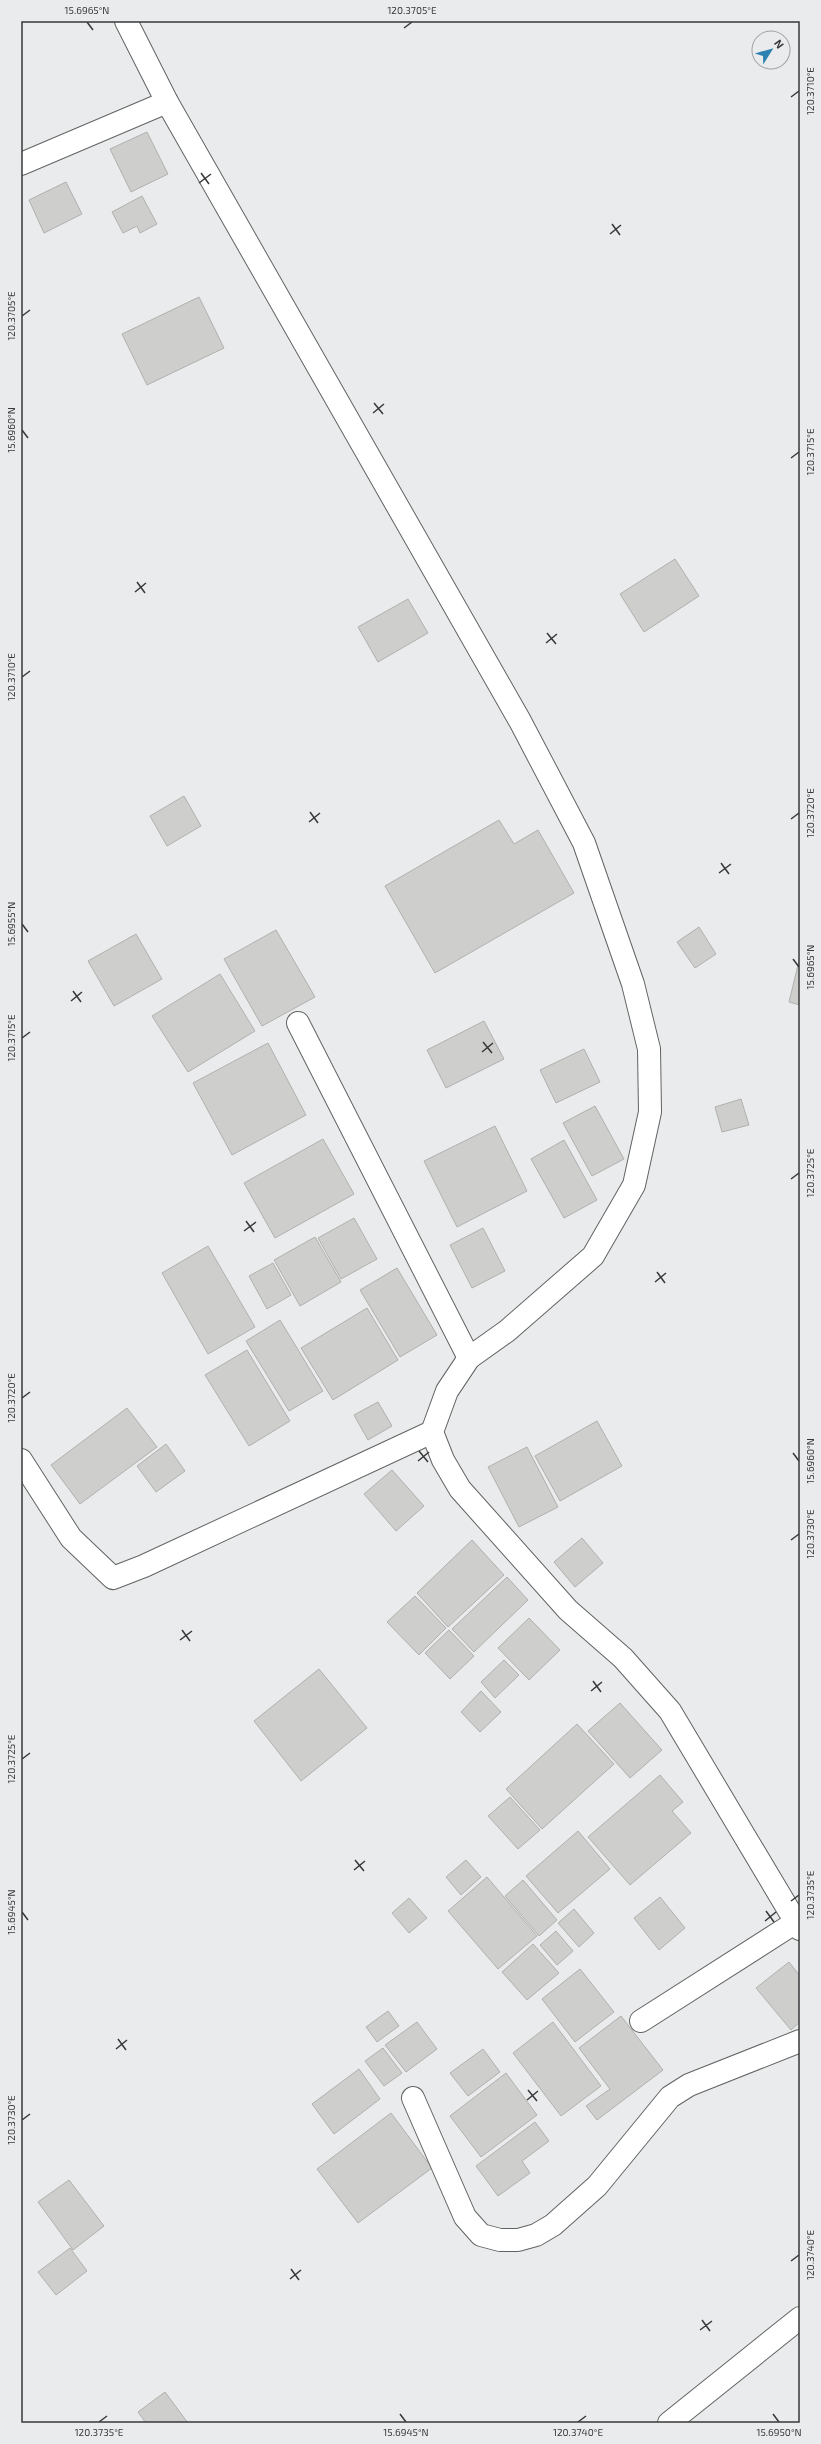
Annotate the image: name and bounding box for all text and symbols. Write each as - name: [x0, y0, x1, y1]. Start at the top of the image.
- text: 15.6965°N: [65, 4, 109, 16]
- text: 120.3705°E: [387, 4, 437, 16]
- north arrow: [751, 30, 791, 70]
- text: N: [772, 37, 787, 51]
- text: 120.3710°E: [804, 67, 816, 115]
- text: 120.3705°E: [5, 291, 17, 341]
- text: 15.6960°N: [5, 407, 17, 453]
- text: 120.3715°E: [804, 428, 816, 476]
- text: 120.3710°E: [5, 653, 17, 701]
- text: 120.3720°E: [804, 788, 816, 838]
- text: 15.6955°N: [5, 902, 17, 946]
- text: 15.6965°N: [804, 945, 816, 989]
- text: 120.3715°E: [5, 1014, 17, 1062]
- text: 120.3725°E: [804, 1148, 816, 1197]
- text: 120.3720°E: [5, 1373, 17, 1423]
- text: 15.6960°N: [804, 1438, 816, 1484]
- text: 120.3730°E: [804, 1509, 816, 1559]
- text: 120.3725°E: [5, 1734, 17, 1783]
- text: 120.3735°E: [804, 1870, 816, 1919]
- text: 15.6945°N: [5, 1889, 17, 1935]
- text: 120.3730°E: [5, 2095, 17, 2145]
- text: 120.3740°E: [804, 2230, 816, 2280]
- text: 120.3735°E: [75, 2426, 124, 2438]
- text: 15.6945°N: [383, 2426, 429, 2438]
- text: 120.3740°E: [553, 2426, 603, 2438]
- text: 15.6950°N: [756, 2426, 802, 2438]

